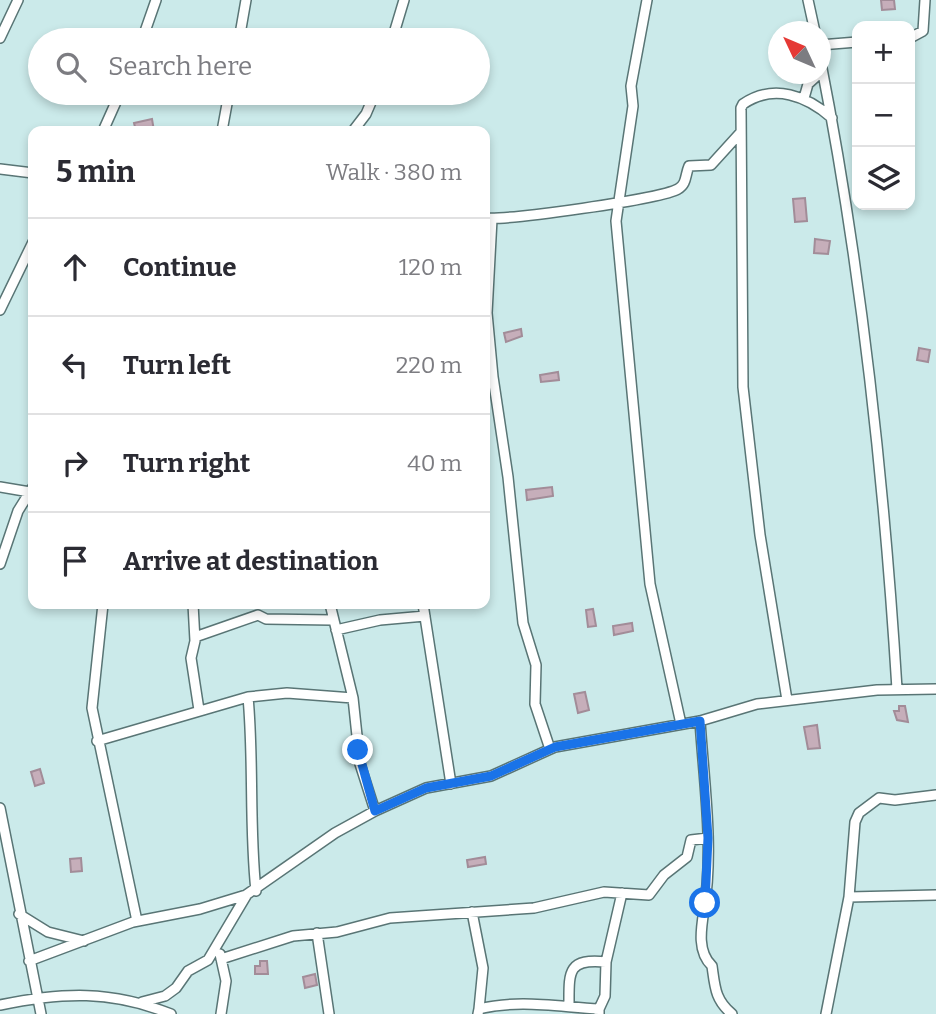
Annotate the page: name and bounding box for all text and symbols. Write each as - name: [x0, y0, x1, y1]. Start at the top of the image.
- north arrow: [768, 21, 831, 84]
- map controls: [852, 21, 915, 210]
- button: +: [852, 21, 915, 84]
- search box: [28, 28, 490, 105]
- icon: search: [52, 48, 90, 86]
- text: Search here: [108, 51, 252, 82]
- button: −: [852, 84, 915, 147]
- button: layers: [852, 147, 915, 210]
- text: 5 min: [56, 154, 135, 190]
- text: Walk · 380 m: [326, 158, 462, 186]
- icon: ahead: [56, 248, 94, 286]
- text: Continue: [123, 252, 237, 283]
- text: 120 m: [399, 253, 462, 281]
- icon: left: [56, 346, 94, 384]
- text: Turn left: [123, 350, 231, 381]
- text: 220 m: [396, 351, 462, 379]
- icon: right: [56, 444, 94, 482]
- text: Turn right: [123, 448, 250, 479]
- text: 40 m: [407, 449, 462, 477]
- icon: arrive: [56, 542, 94, 580]
- text: Arrive at destination: [123, 546, 378, 577]
- route end: [342, 734, 373, 765]
- route start: [689, 887, 720, 918]

